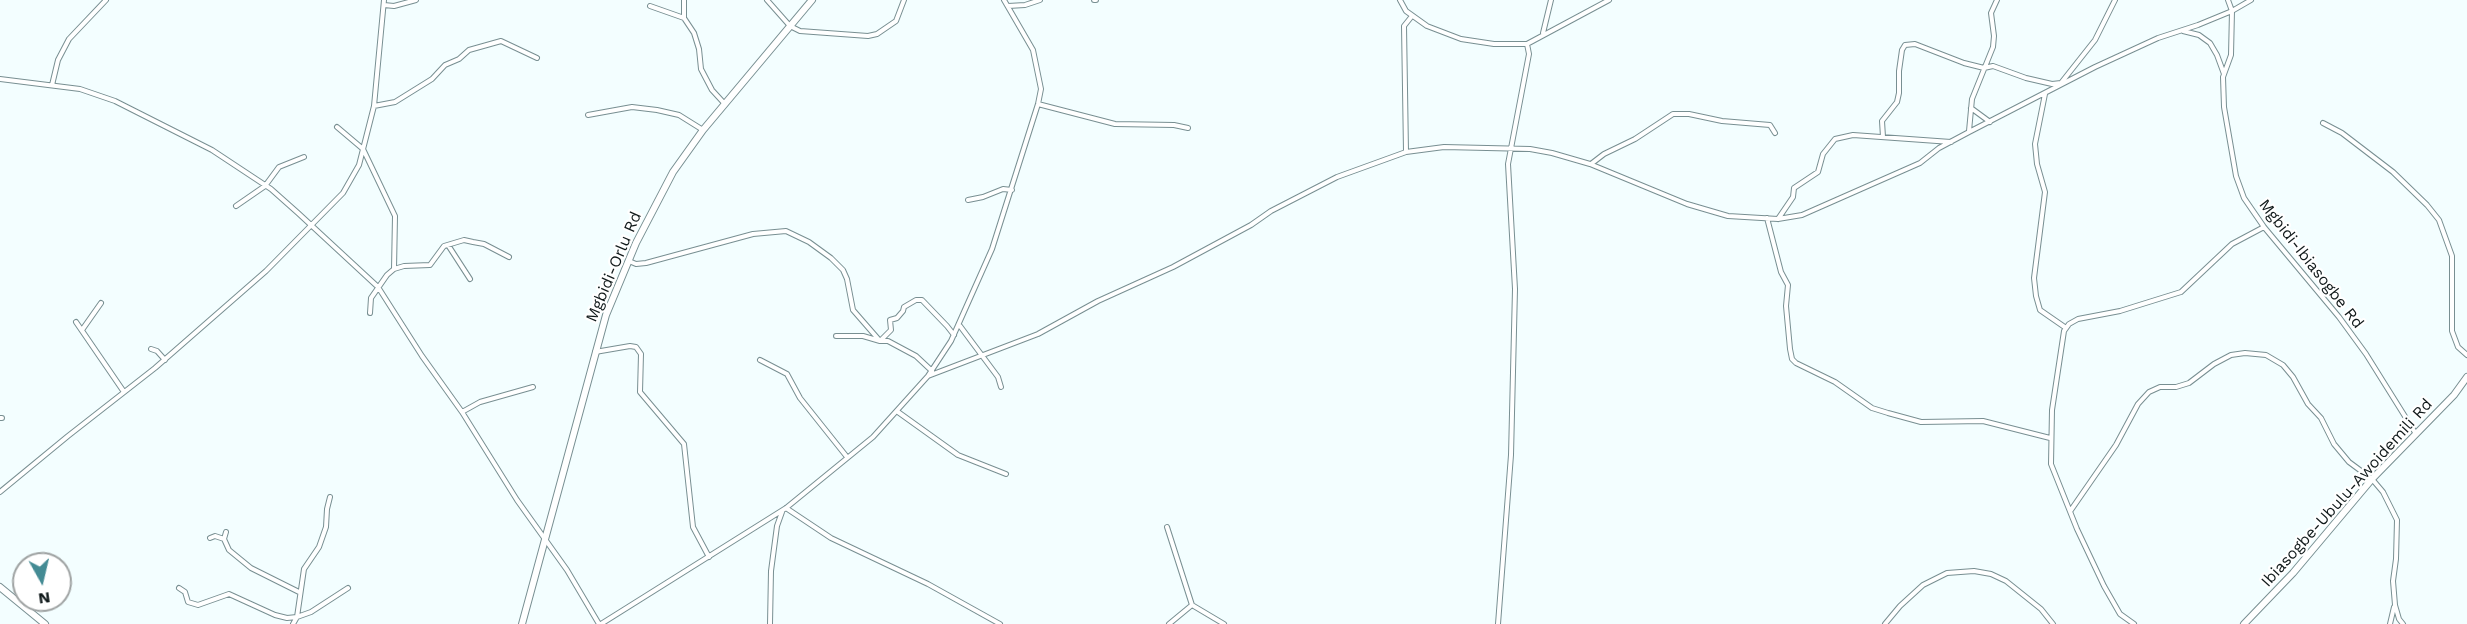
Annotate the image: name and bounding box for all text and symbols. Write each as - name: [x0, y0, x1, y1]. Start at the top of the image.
- street label: Mgbidi-Ibiasogbe Rd: [2255, 196, 2367, 332]
- street label: Mgbidi-Orlu Rd: [582, 209, 646, 325]
- street label: Ibiasogbe-Ubulu-Awoidemili Rd: [2257, 395, 2437, 591]
- north arrow: [12, 552, 72, 612]
- text: N: [37, 588, 51, 609]

